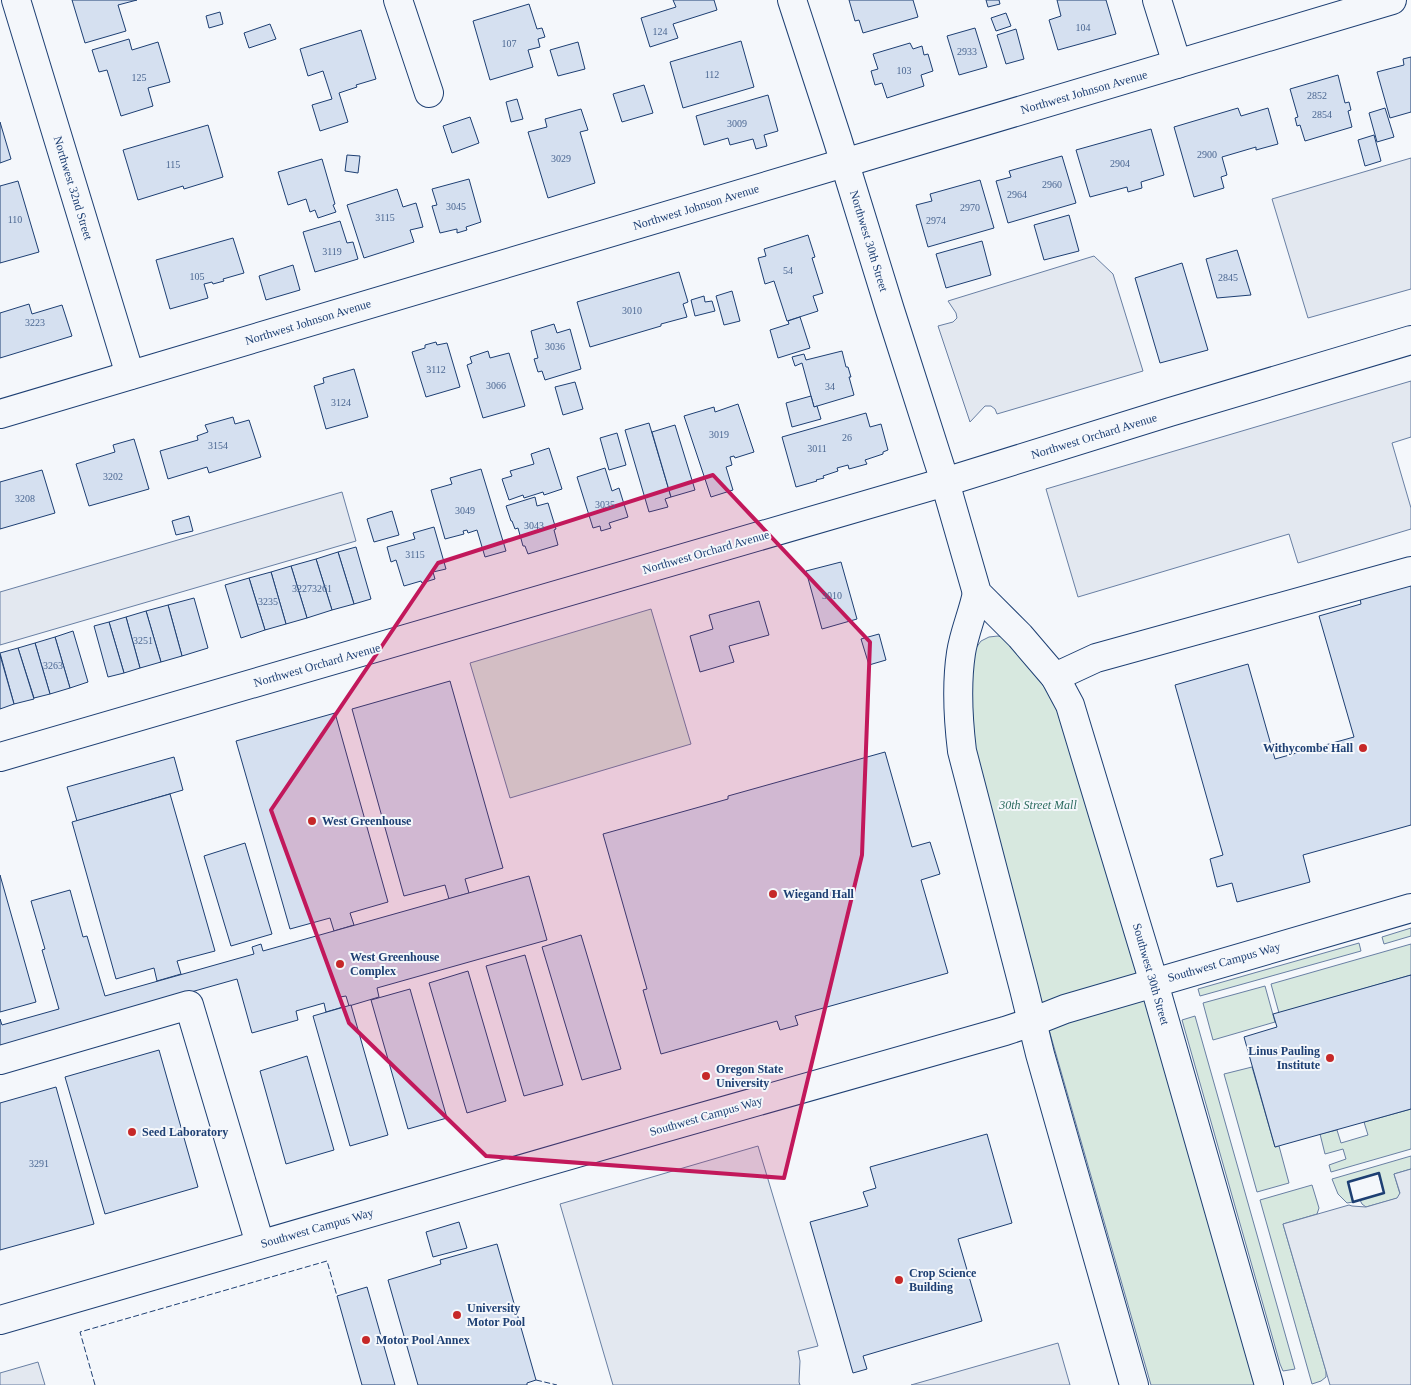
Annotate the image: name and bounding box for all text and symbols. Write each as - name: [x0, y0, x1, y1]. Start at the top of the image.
- house number: 104: [1076, 22, 1091, 33]
- house number: 124: [653, 26, 668, 37]
- house number: 107: [502, 38, 517, 49]
- house number: 2933: [957, 46, 977, 57]
- house number: 103: [897, 65, 912, 76]
- street label: Northwest Johnson Avenue: [1019, 67, 1149, 117]
- house number: 112: [705, 69, 719, 80]
- house number: 125: [132, 72, 147, 83]
- house number: 2852: [1307, 90, 1327, 101]
- house number: 2854: [1312, 109, 1332, 120]
- house number: 3009: [727, 118, 747, 129]
- street label: Northwest 32nd Street: [51, 134, 96, 242]
- house number: 2900: [1197, 149, 1217, 160]
- house number: 3029: [551, 153, 571, 164]
- house number: 2904: [1110, 158, 1130, 169]
- house number: 115: [166, 159, 180, 170]
- house number: 2960: [1042, 179, 1062, 190]
- street label: Northwest Johnson Avenue: [631, 181, 761, 233]
- street label: Northwest 30th Street: [847, 189, 891, 294]
- house number: 2964: [1007, 189, 1027, 200]
- house number: 3045: [446, 201, 466, 212]
- house number: 2970: [960, 202, 980, 213]
- house number: 3115: [375, 212, 395, 223]
- house number: 110: [8, 214, 22, 225]
- house number: 2974: [926, 215, 946, 226]
- house number: 3119: [322, 246, 342, 257]
- house number: 54: [783, 265, 793, 276]
- house number: 105: [190, 271, 205, 282]
- house number: 2845: [1218, 272, 1238, 283]
- street label: Northwest Johnson Avenue: [243, 296, 373, 348]
- house number: 3010: [622, 305, 642, 316]
- house number: 3223: [25, 317, 45, 328]
- house number: 3036: [545, 341, 565, 352]
- house number: 3112: [426, 364, 446, 375]
- house number: 3066: [486, 380, 506, 391]
- house number: 34: [825, 381, 835, 392]
- house number: 3124: [331, 397, 351, 408]
- street label: Northwest Orchard Avenue: [1029, 410, 1159, 462]
- house number: 3019: [709, 429, 729, 440]
- house number: 26: [842, 432, 852, 443]
- house number: 3154: [208, 440, 228, 451]
- house number: 3011: [807, 443, 827, 454]
- house number: 3202: [103, 471, 123, 482]
- house number: 3208: [15, 493, 35, 504]
- house number: 3035: [595, 499, 615, 510]
- house number: 3049: [455, 505, 475, 516]
- house number: 3043: [524, 520, 544, 531]
- street label: Northwest Orchard Avenue: [641, 527, 771, 577]
- house number: 3115: [405, 549, 425, 560]
- house number: 32273261: [292, 583, 332, 594]
- house number: 3010: [822, 590, 842, 601]
- house number: 3235: [258, 596, 278, 607]
- house number: 3251: [133, 635, 153, 646]
- street label: Northwest Orchard Avenue: [252, 640, 382, 690]
- house number: 3263: [43, 660, 63, 671]
- place label: Withycombe Hall: [1263, 741, 1354, 755]
- marker: Withycombe Hall: [1357, 742, 1369, 754]
- park label: 30th Street Mall: [998, 798, 1077, 812]
- place label: West Greenhouse: [322, 814, 412, 828]
- marker: West Greenhouse: [306, 815, 318, 827]
- place label: Wiegand Hall: [783, 887, 854, 901]
- marker: Wiegand Hall: [767, 888, 779, 900]
- street label: Southwest 30th Street: [1130, 921, 1172, 1027]
- street label: Southwest Campus Way: [1166, 939, 1282, 985]
- place label: West Greenhouse Complex: [350, 950, 440, 978]
- marker: West Greenhouse Complex: [334, 958, 346, 970]
- place label: Linus Pauling Institute: [1248, 1044, 1321, 1072]
- marker: Linus Pauling Institute: [1324, 1052, 1336, 1064]
- place label: Oregon State University: [716, 1062, 784, 1090]
- marker: Oregon State University: [700, 1070, 712, 1082]
- street label: Southwest Campus Way: [648, 1093, 764, 1139]
- place label: Seed Laboratory: [142, 1125, 228, 1139]
- marker: Seed Laboratory: [126, 1126, 138, 1138]
- house number: 3291: [29, 1158, 49, 1169]
- street label: Southwest Campus Way: [259, 1205, 375, 1251]
- place label: Crop Science Building: [909, 1266, 977, 1294]
- marker: Crop Science Building: [893, 1274, 905, 1286]
- place label: University Motor Pool: [467, 1301, 526, 1329]
- marker: University Motor Pool: [451, 1309, 463, 1321]
- place label: Motor Pool Annex: [376, 1333, 470, 1347]
- marker: Motor Pool Annex: [360, 1334, 372, 1346]

